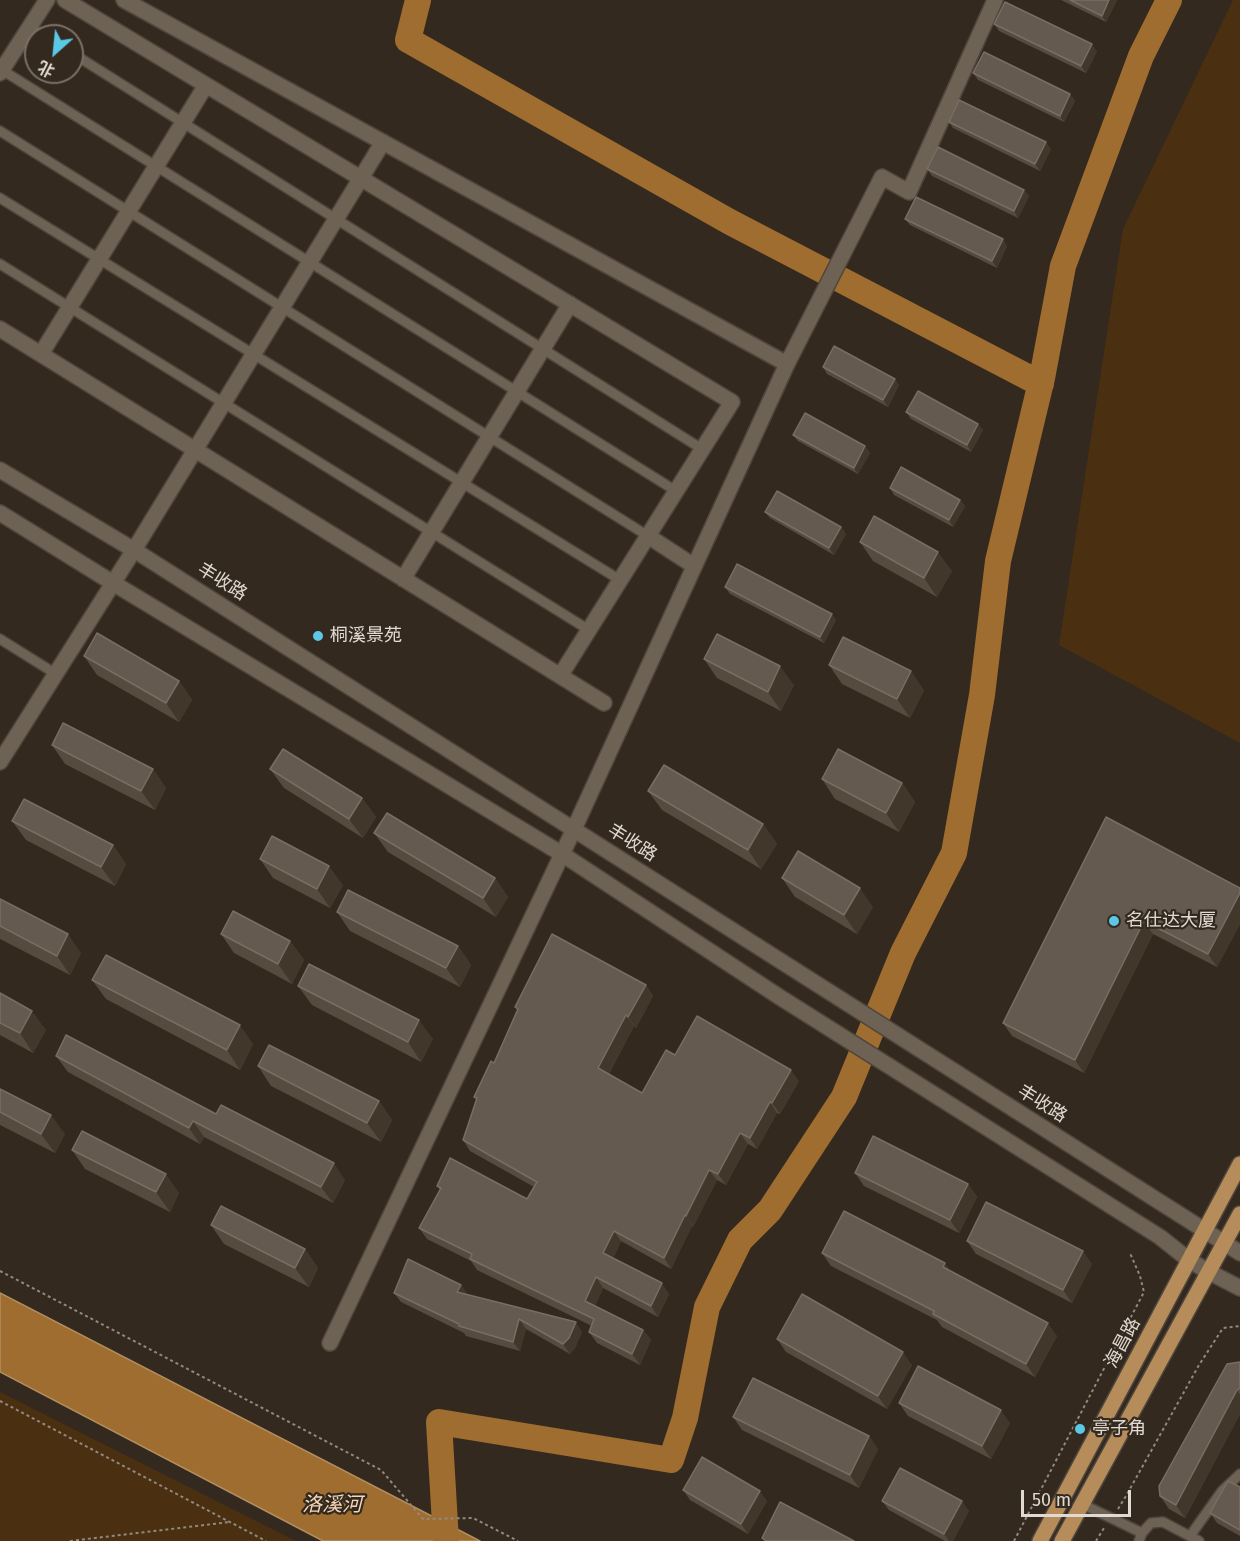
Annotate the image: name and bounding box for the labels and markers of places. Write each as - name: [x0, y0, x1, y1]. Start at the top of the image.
- place label: 桐溪景苑: [330, 625, 402, 647]
- marker: 桐溪景苑: [311, 629, 325, 643]
- place label: 名仕达大厦: [1126, 910, 1216, 932]
- marker: 名仕达大厦: [1107, 914, 1121, 928]
- place label: 亭子角: [1092, 1418, 1146, 1440]
- marker: 亭子角: [1073, 1422, 1087, 1436]

